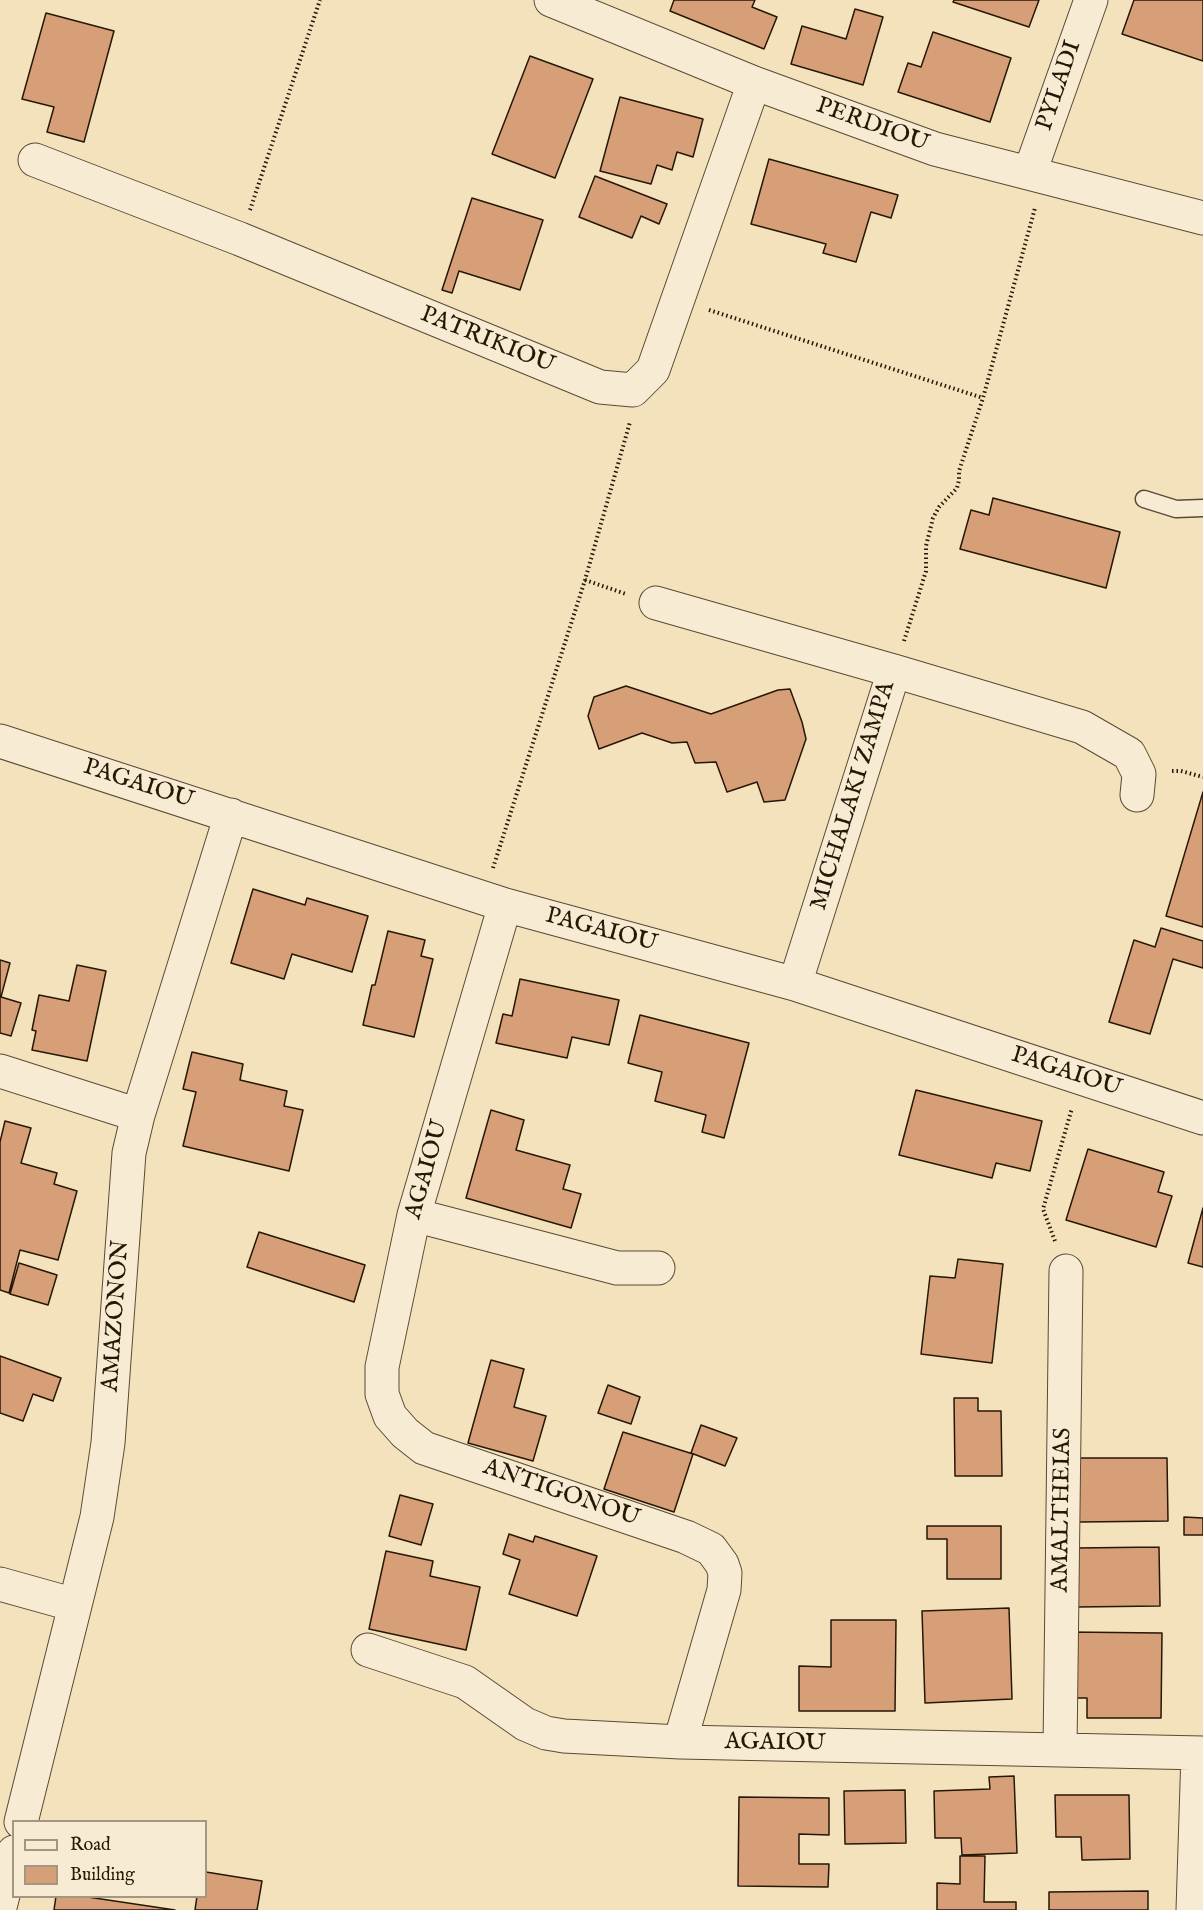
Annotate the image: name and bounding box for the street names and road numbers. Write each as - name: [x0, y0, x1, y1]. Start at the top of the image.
- street label: PYLADI: [1031, 37, 1089, 135]
- street label: PERDIOU: [812, 92, 932, 160]
- street label: PATRIKIOU: [416, 301, 558, 381]
- street label: MICHALAKI ZAMPA: [805, 678, 903, 914]
- street label: PAGAIOU: [79, 754, 197, 816]
- street label: PAGAIOU: [542, 902, 660, 960]
- street label: PAGAIOU: [1007, 1042, 1125, 1104]
- street label: AGAIOU: [400, 1117, 456, 1223]
- street label: AMAZONON: [97, 1239, 137, 1393]
- street label: AMALTHEIAS: [1047, 1427, 1079, 1593]
- street label: ANTIGONOU: [479, 1454, 643, 1534]
- street label: AGAIOU: [724, 1729, 826, 1759]

